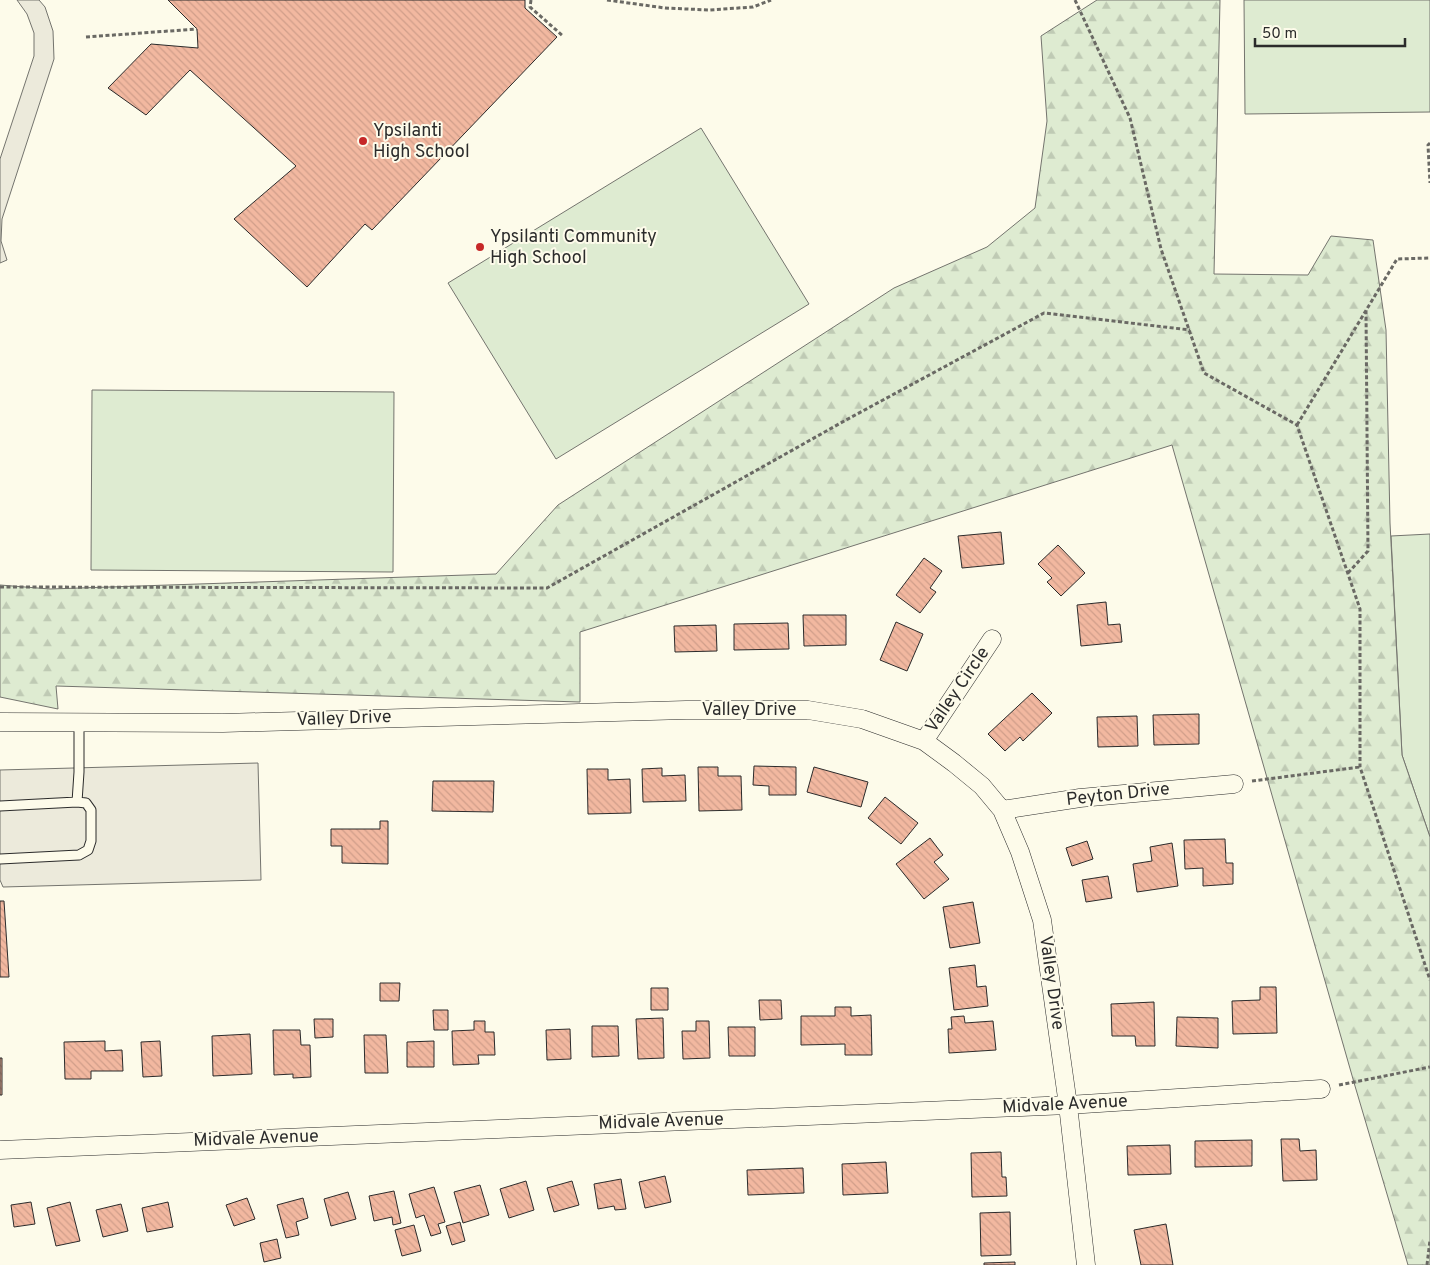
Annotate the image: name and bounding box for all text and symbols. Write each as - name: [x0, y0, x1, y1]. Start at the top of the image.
- scale bar: [1255, 15, 1405, 47]
- text: 50 m: [1262, 25, 1297, 44]
- place label: Ypsilanti High School: [373, 120, 470, 164]
- marker: Ypsilanti High School: [357, 135, 369, 147]
- place label: Ypsilanti Community High School: [490, 226, 657, 270]
- marker: Ypsilanti Community High School: [474, 241, 486, 253]
- street label: Valley Circle: [921, 643, 995, 737]
- street label: Valley Drive: [701, 699, 797, 722]
- street label: Valley Drive: [296, 706, 392, 732]
- street label: Peyton Drive: [1065, 778, 1171, 812]
- street label: Valley Drive: [1033, 934, 1069, 1032]
- street label: Midvale Avenue: [1002, 1090, 1128, 1120]
- street label: Midvale Avenue: [598, 1108, 724, 1136]
- street label: Midvale Avenue: [193, 1125, 319, 1153]

